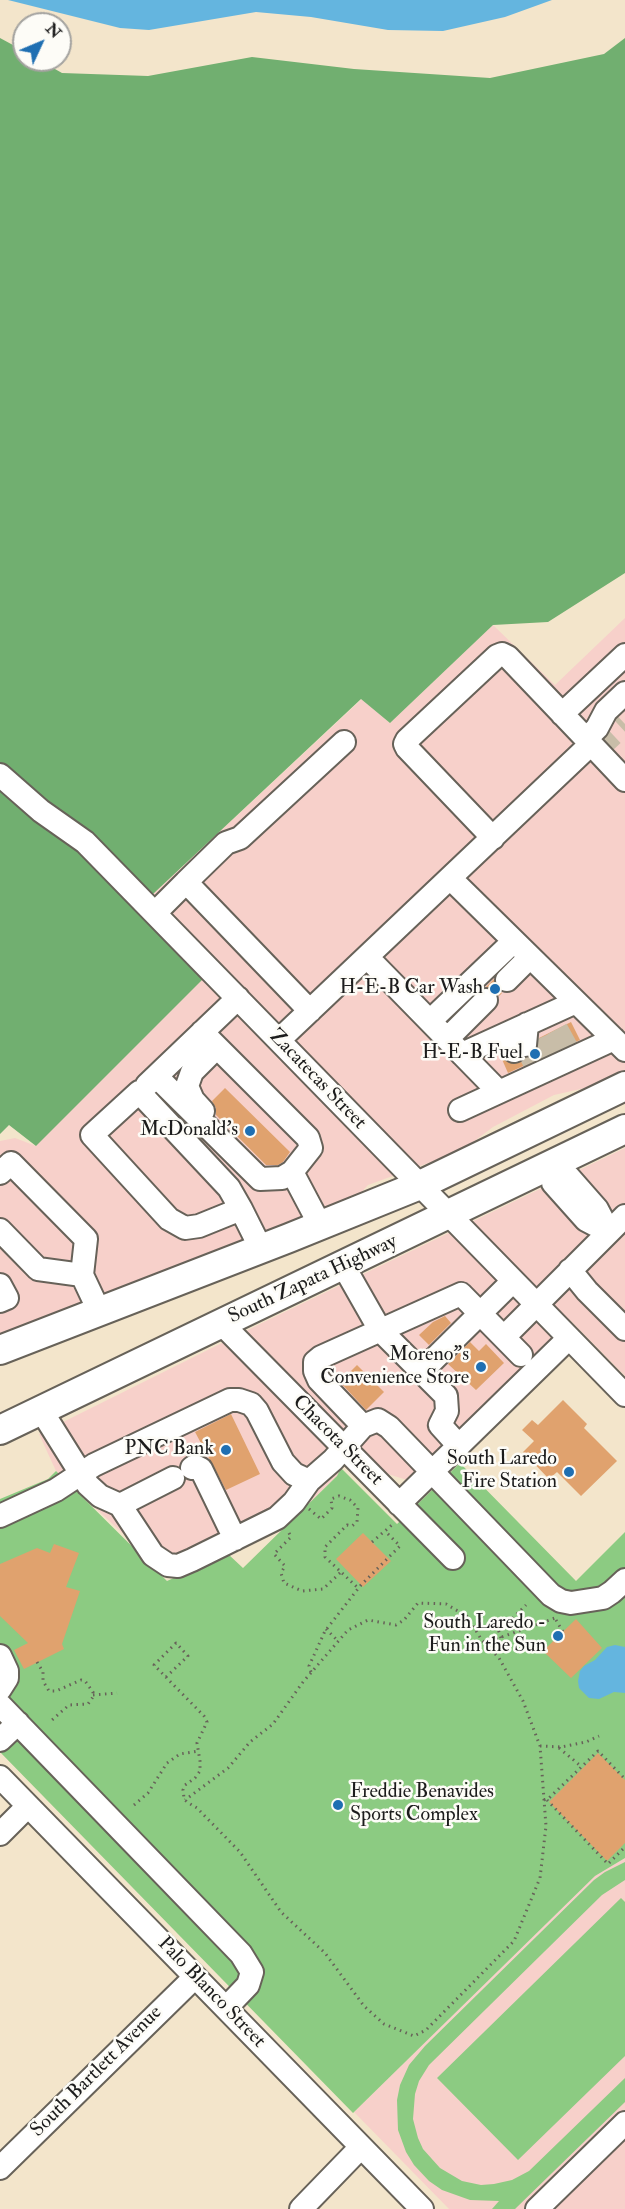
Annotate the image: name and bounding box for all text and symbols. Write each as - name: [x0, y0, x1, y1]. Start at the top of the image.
- north arrow: [12, 12, 72, 72]
- text: N: [41, 19, 66, 43]
- place label: H-E-B Car Wash: [339, 977, 483, 1001]
- marker: H-E-B Car Wash: [488, 982, 502, 996]
- street label: Zacatecas Street: [263, 1025, 371, 1135]
- place label: H-E-B Fuel: [422, 1042, 523, 1066]
- marker: H-E-B Fuel: [528, 1047, 542, 1061]
- place label: McDonald's: [140, 1119, 238, 1143]
- marker: McDonald's: [243, 1124, 257, 1138]
- street label: South Zapata Highway: [225, 1230, 401, 1330]
- place label: Moreno"s Convenience Store: [320, 1344, 469, 1391]
- marker: Moreno"s Convenience Store: [474, 1360, 488, 1374]
- street label: Chacota Street: [287, 1391, 387, 1491]
- place label: PNC Bank: [125, 1438, 214, 1462]
- marker: PNC Bank: [219, 1443, 233, 1457]
- place label: South Laredo Fire Station: [447, 1448, 557, 1495]
- marker: South Laredo Fire Station: [562, 1465, 576, 1479]
- place label: South Laredo - Fun in the Sun: [423, 1612, 546, 1659]
- marker: South Laredo - Fun in the Sun: [551, 1629, 565, 1643]
- place label: Freddie Benavides Sports Complex: [350, 1781, 494, 1828]
- marker: Freddie Benavides Sports Complex: [331, 1798, 345, 1812]
- street label: Palo Blanco Street: [152, 1933, 270, 2053]
- street label: South Bartlett Avenue: [26, 2001, 168, 2143]

